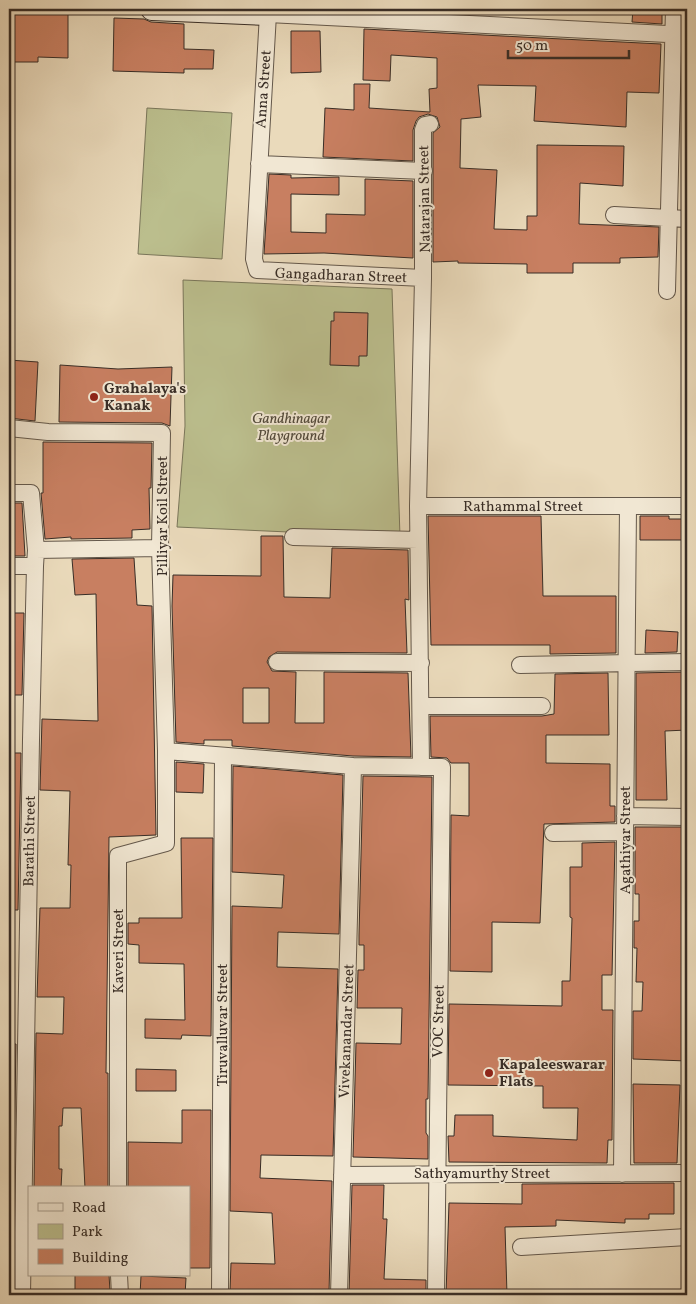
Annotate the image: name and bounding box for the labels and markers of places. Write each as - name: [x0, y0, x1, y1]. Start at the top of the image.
- place label: Grahalaya's Kanak: [104, 379, 186, 417]
- marker: Grahalaya's Kanak: [88, 391, 100, 403]
- place label: Kapaleeswarar Flats: [499, 1055, 605, 1093]
- marker: Kapaleeswarar Flats: [483, 1067, 495, 1079]

